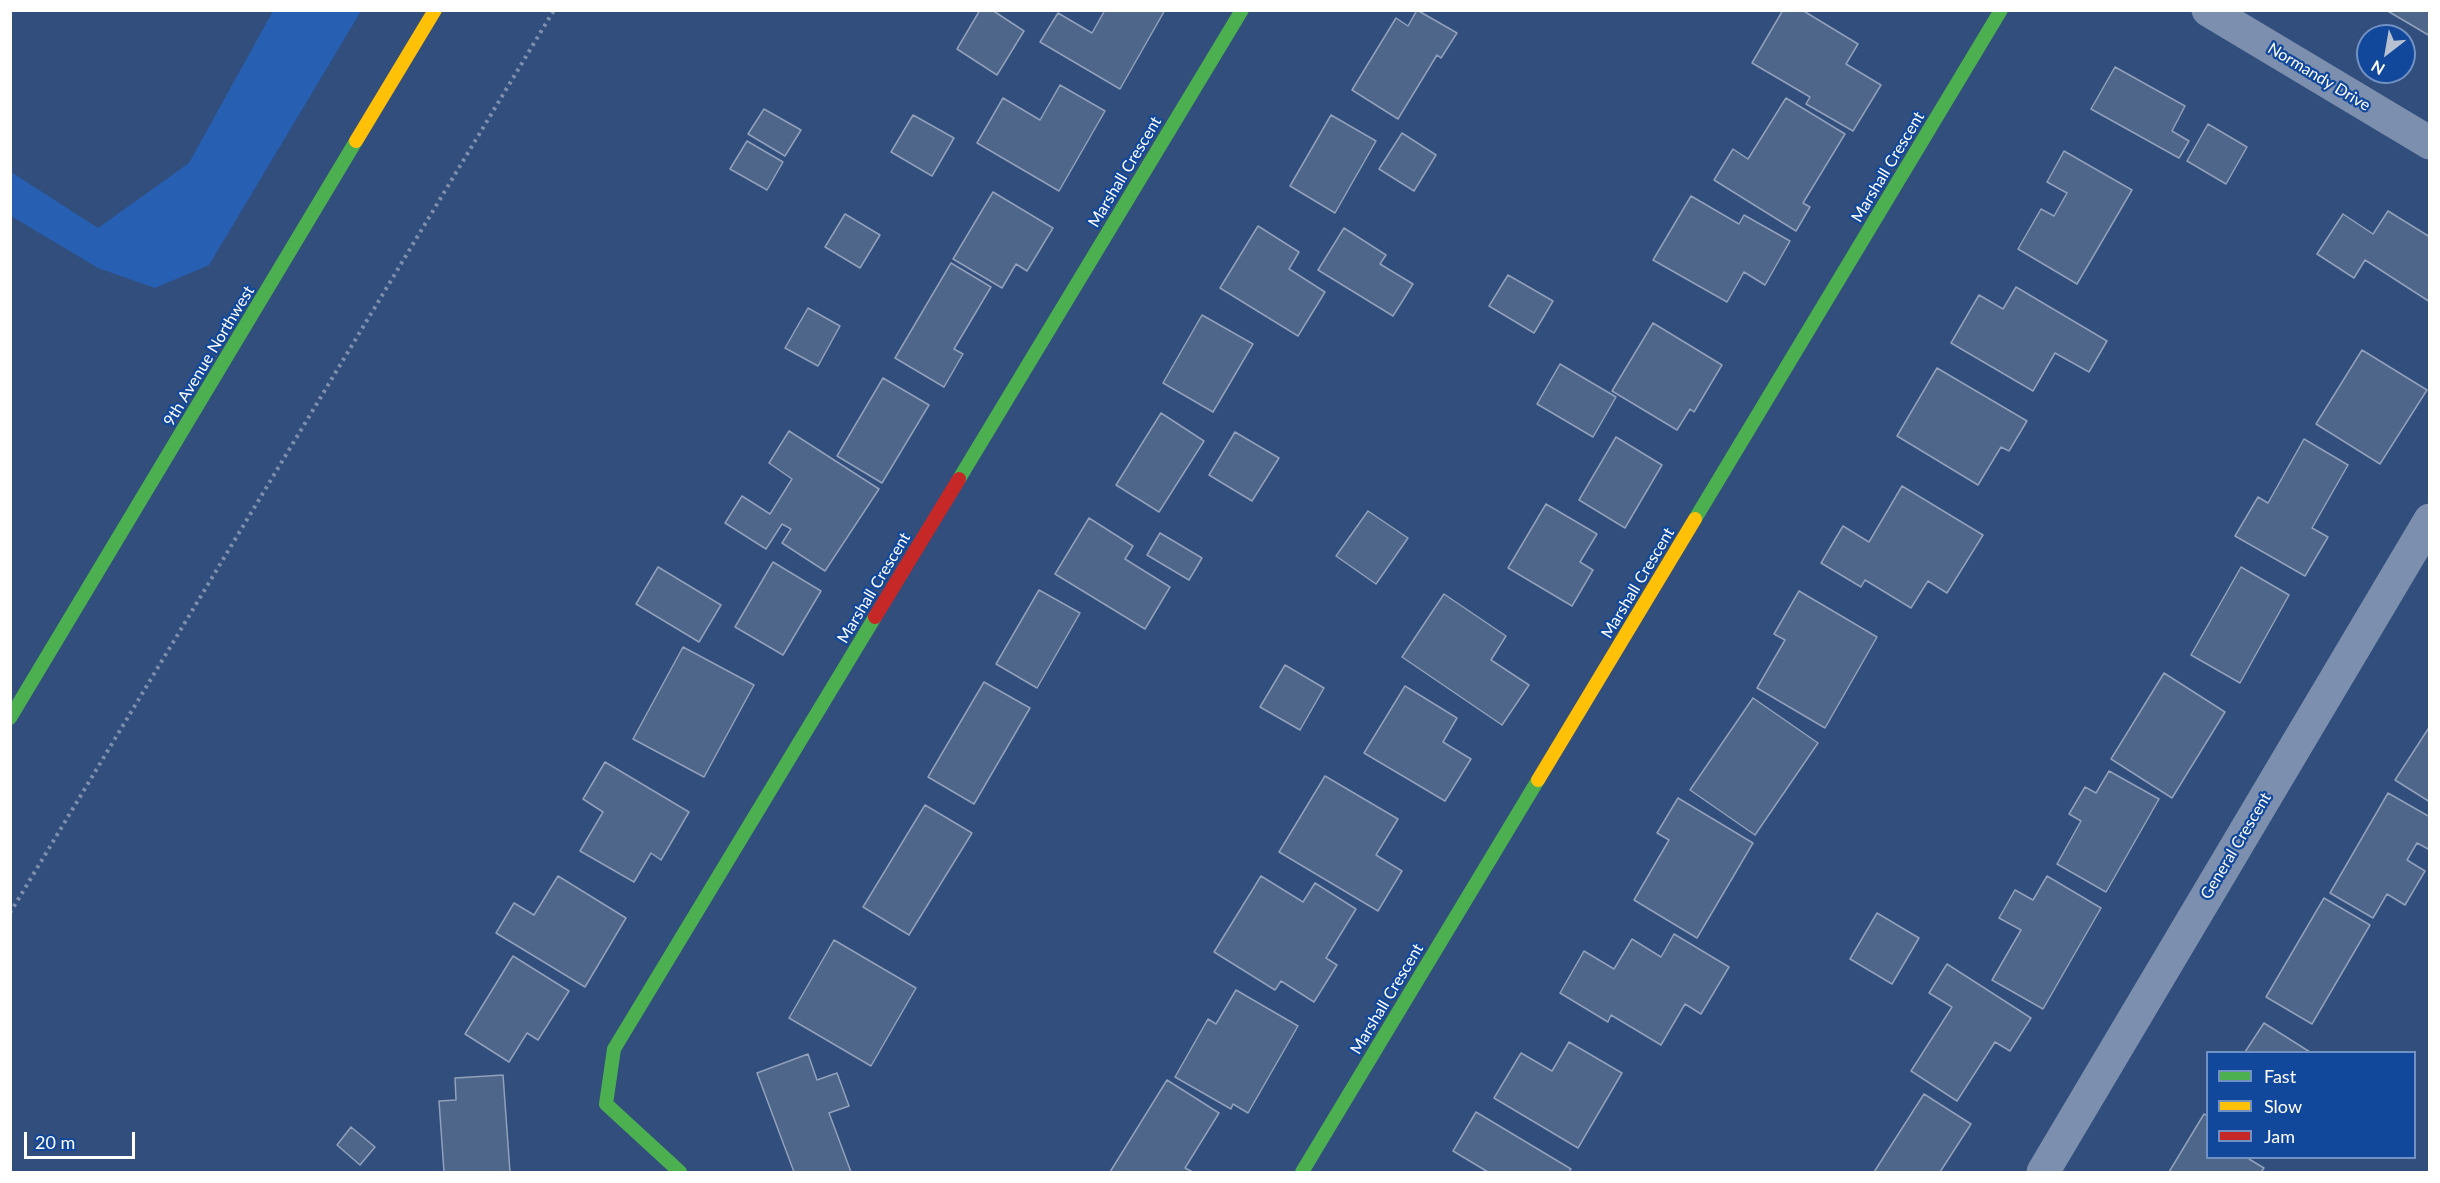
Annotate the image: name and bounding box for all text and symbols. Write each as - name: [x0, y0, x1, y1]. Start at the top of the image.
- north arrow: [2356, 24, 2416, 84]
- street label: Normandy Drive: [2264, 39, 2374, 115]
- text: N: [2367, 57, 2388, 79]
- street label: Marshall Crescent: [1847, 108, 1929, 226]
- street label: Marshall Crescent: [1084, 113, 1166, 231]
- street label: 9th Avenue Northwest: [160, 282, 258, 430]
- street label: Marshall Crescent: [1597, 524, 1679, 642]
- street label: Marshall Crescent: [833, 529, 915, 647]
- street label: General Crescent: [2197, 789, 2275, 903]
- street label: Marshall Crescent: [1346, 940, 1428, 1058]
- legend: [2206, 1051, 2416, 1159]
- text: Fast: [2264, 1065, 2296, 1087]
- text: Slow: [2264, 1095, 2302, 1117]
- scale bar: [27, 1120, 138, 1158]
- text: Jam: [2264, 1125, 2295, 1147]
- text: 20 m: [35, 1131, 75, 1153]

